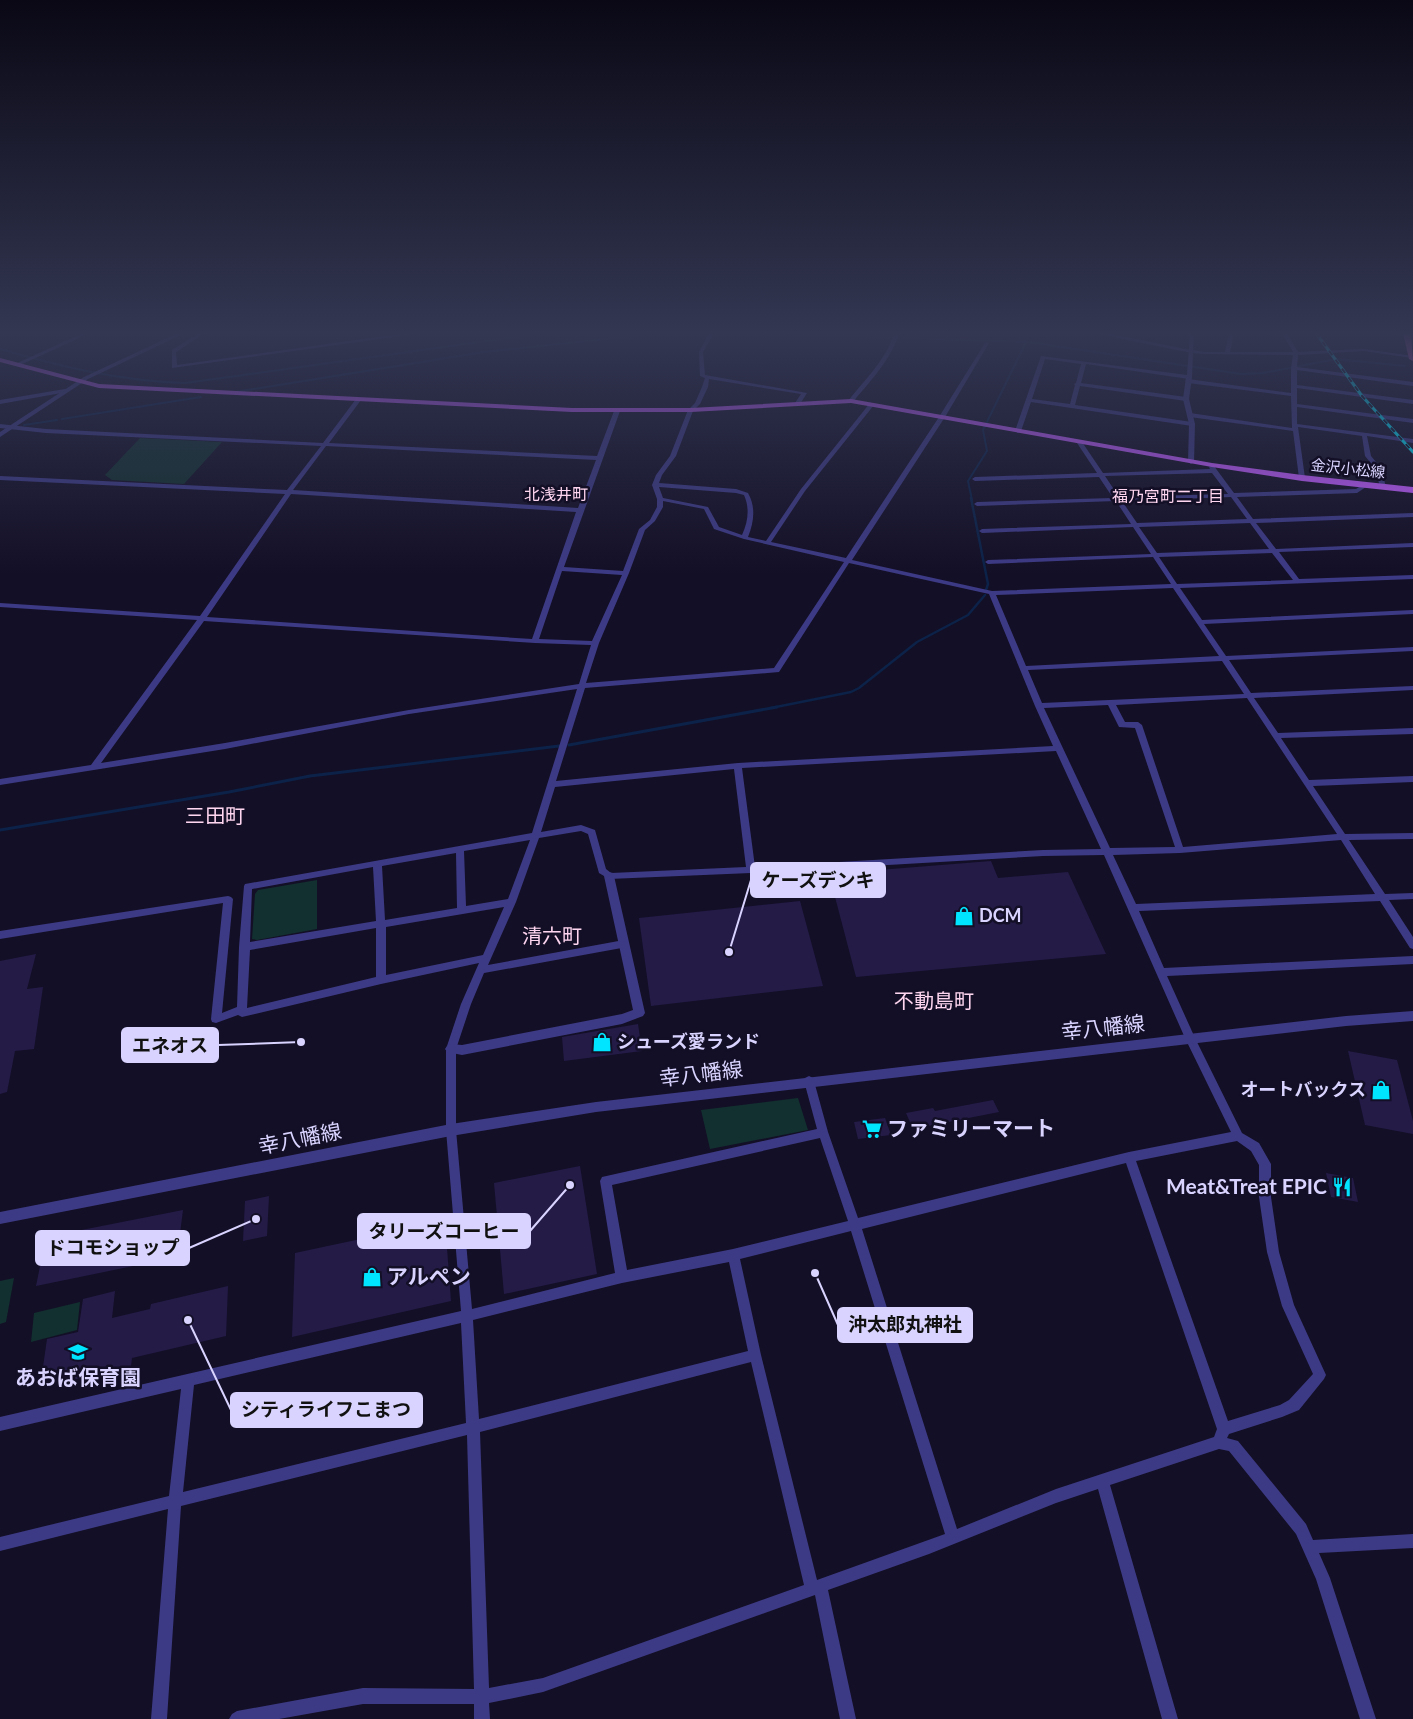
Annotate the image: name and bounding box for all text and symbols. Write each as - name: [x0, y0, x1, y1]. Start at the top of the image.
- street label: 金沢小松線: [1310, 455, 1386, 481]
- district label: 北浅井町: [524, 484, 588, 503]
- district label: 福乃宮町二丁目: [1112, 486, 1224, 505]
- district label: 三田町: [185, 803, 245, 827]
- callout: ケーズデンキ: [751, 863, 885, 897]
- text: ケーズデンキ: [761, 868, 875, 891]
- place label: DCM: [979, 904, 1022, 926]
- shop icon: DCM: [953, 905, 975, 927]
- district label: 清六町: [522, 923, 582, 947]
- district label: 不動島町: [894, 988, 974, 1012]
- street label: 幸八幡線: [1060, 1010, 1146, 1043]
- callout: エネオス: [122, 1028, 218, 1062]
- place label: シューズ愛ランド: [617, 1030, 760, 1052]
- shop icon: シューズ愛ランド: [591, 1031, 613, 1053]
- text: エネオス: [132, 1033, 208, 1056]
- street label: 幸八幡線: [658, 1055, 744, 1090]
- place label: オートバックス: [1241, 1078, 1366, 1100]
- shop icon: オートバックス: [1370, 1079, 1392, 1101]
- place label: ファミリーマート: [887, 1115, 1055, 1140]
- street label: 幸八幡線: [256, 1117, 343, 1158]
- supermarket icon: ファミリーマート: [861, 1118, 883, 1140]
- place label: Meat&Treat EPIC: [1166, 1173, 1327, 1198]
- restaurant icon: Meat&Treat EPIC: [1331, 1176, 1353, 1198]
- callout: タリーズコーヒー: [358, 1214, 530, 1248]
- text: タリーズコーヒー: [368, 1219, 520, 1242]
- callout: ドコモショップ: [36, 1231, 189, 1265]
- text: ドコモショップ: [46, 1235, 180, 1258]
- place label: アルペン: [387, 1263, 471, 1288]
- shop icon: アルペン: [361, 1266, 383, 1288]
- callout: 沖太郎丸神社: [838, 1308, 972, 1342]
- text: 沖太郎丸神社: [848, 1312, 962, 1335]
- school or university icon: あおば保育園: [67, 1341, 89, 1363]
- place label: あおば保育園: [15, 1364, 141, 1389]
- callout: シティライフこまつ: [231, 1393, 422, 1427]
- text: シティライフこまつ: [241, 1397, 411, 1420]

